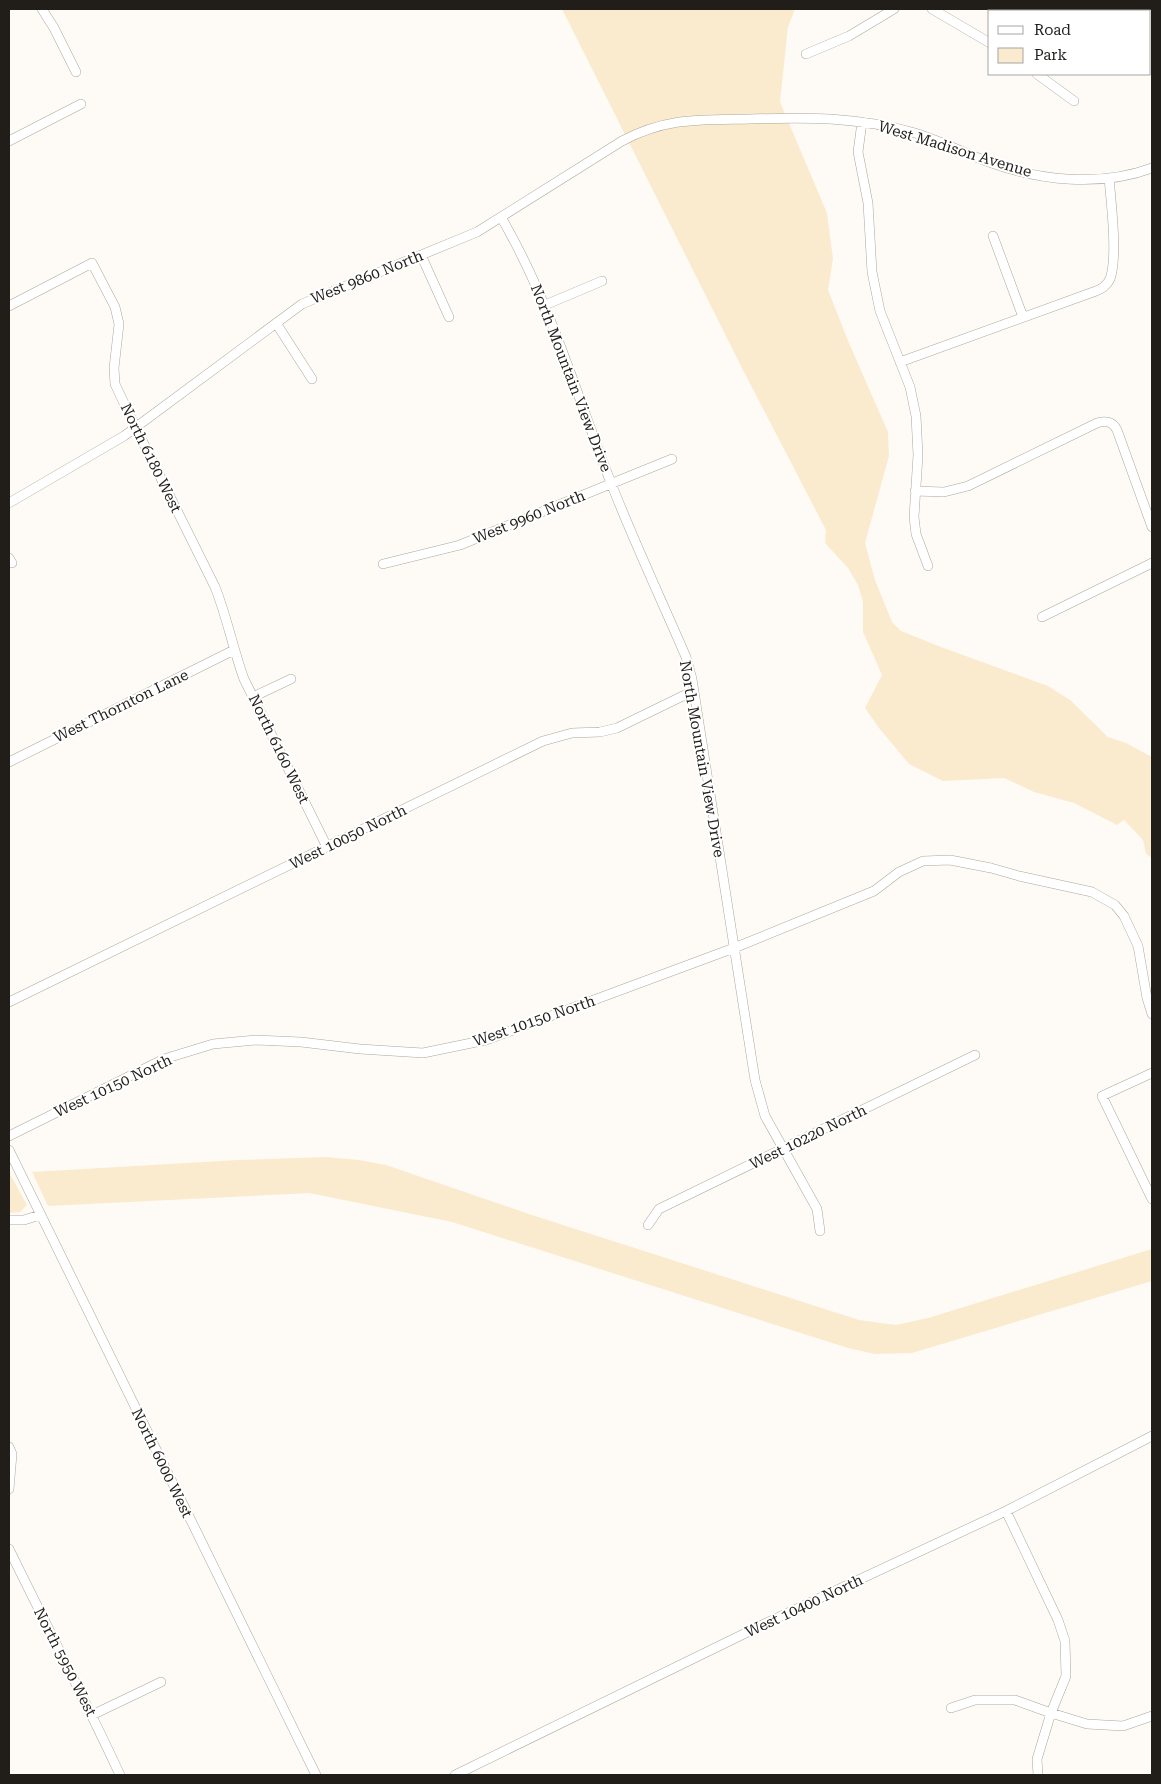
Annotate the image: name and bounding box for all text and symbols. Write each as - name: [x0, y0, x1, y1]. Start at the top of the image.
- legend: [988, 10, 1151, 75]
- text: Road: [1034, 21, 1071, 39]
- text: Park: [1034, 46, 1068, 64]
- street label: West Madison Avenue: [876, 117, 1034, 181]
- street label: West 9860 North: [308, 246, 426, 308]
- street label: North Mountain View Drive: [527, 282, 615, 474]
- street label: North 6180 West: [117, 400, 185, 516]
- street label: West 9960 North: [470, 486, 588, 548]
- street label: North Mountain View Drive: [676, 659, 728, 859]
- street label: West Thornton Lane: [51, 666, 191, 746]
- street label: North 6160 West: [245, 691, 313, 807]
- street label: West 10050 North: [287, 801, 410, 873]
- street label: West 10150 North: [471, 992, 598, 1050]
- street label: West 10150 North: [51, 1051, 175, 1121]
- street label: West 10220 North: [747, 1101, 870, 1173]
- street label: North 6000 West: [128, 1405, 196, 1521]
- street label: West 10400 North: [742, 1571, 866, 1641]
- street label: North 5950 West: [30, 1605, 100, 1720]

